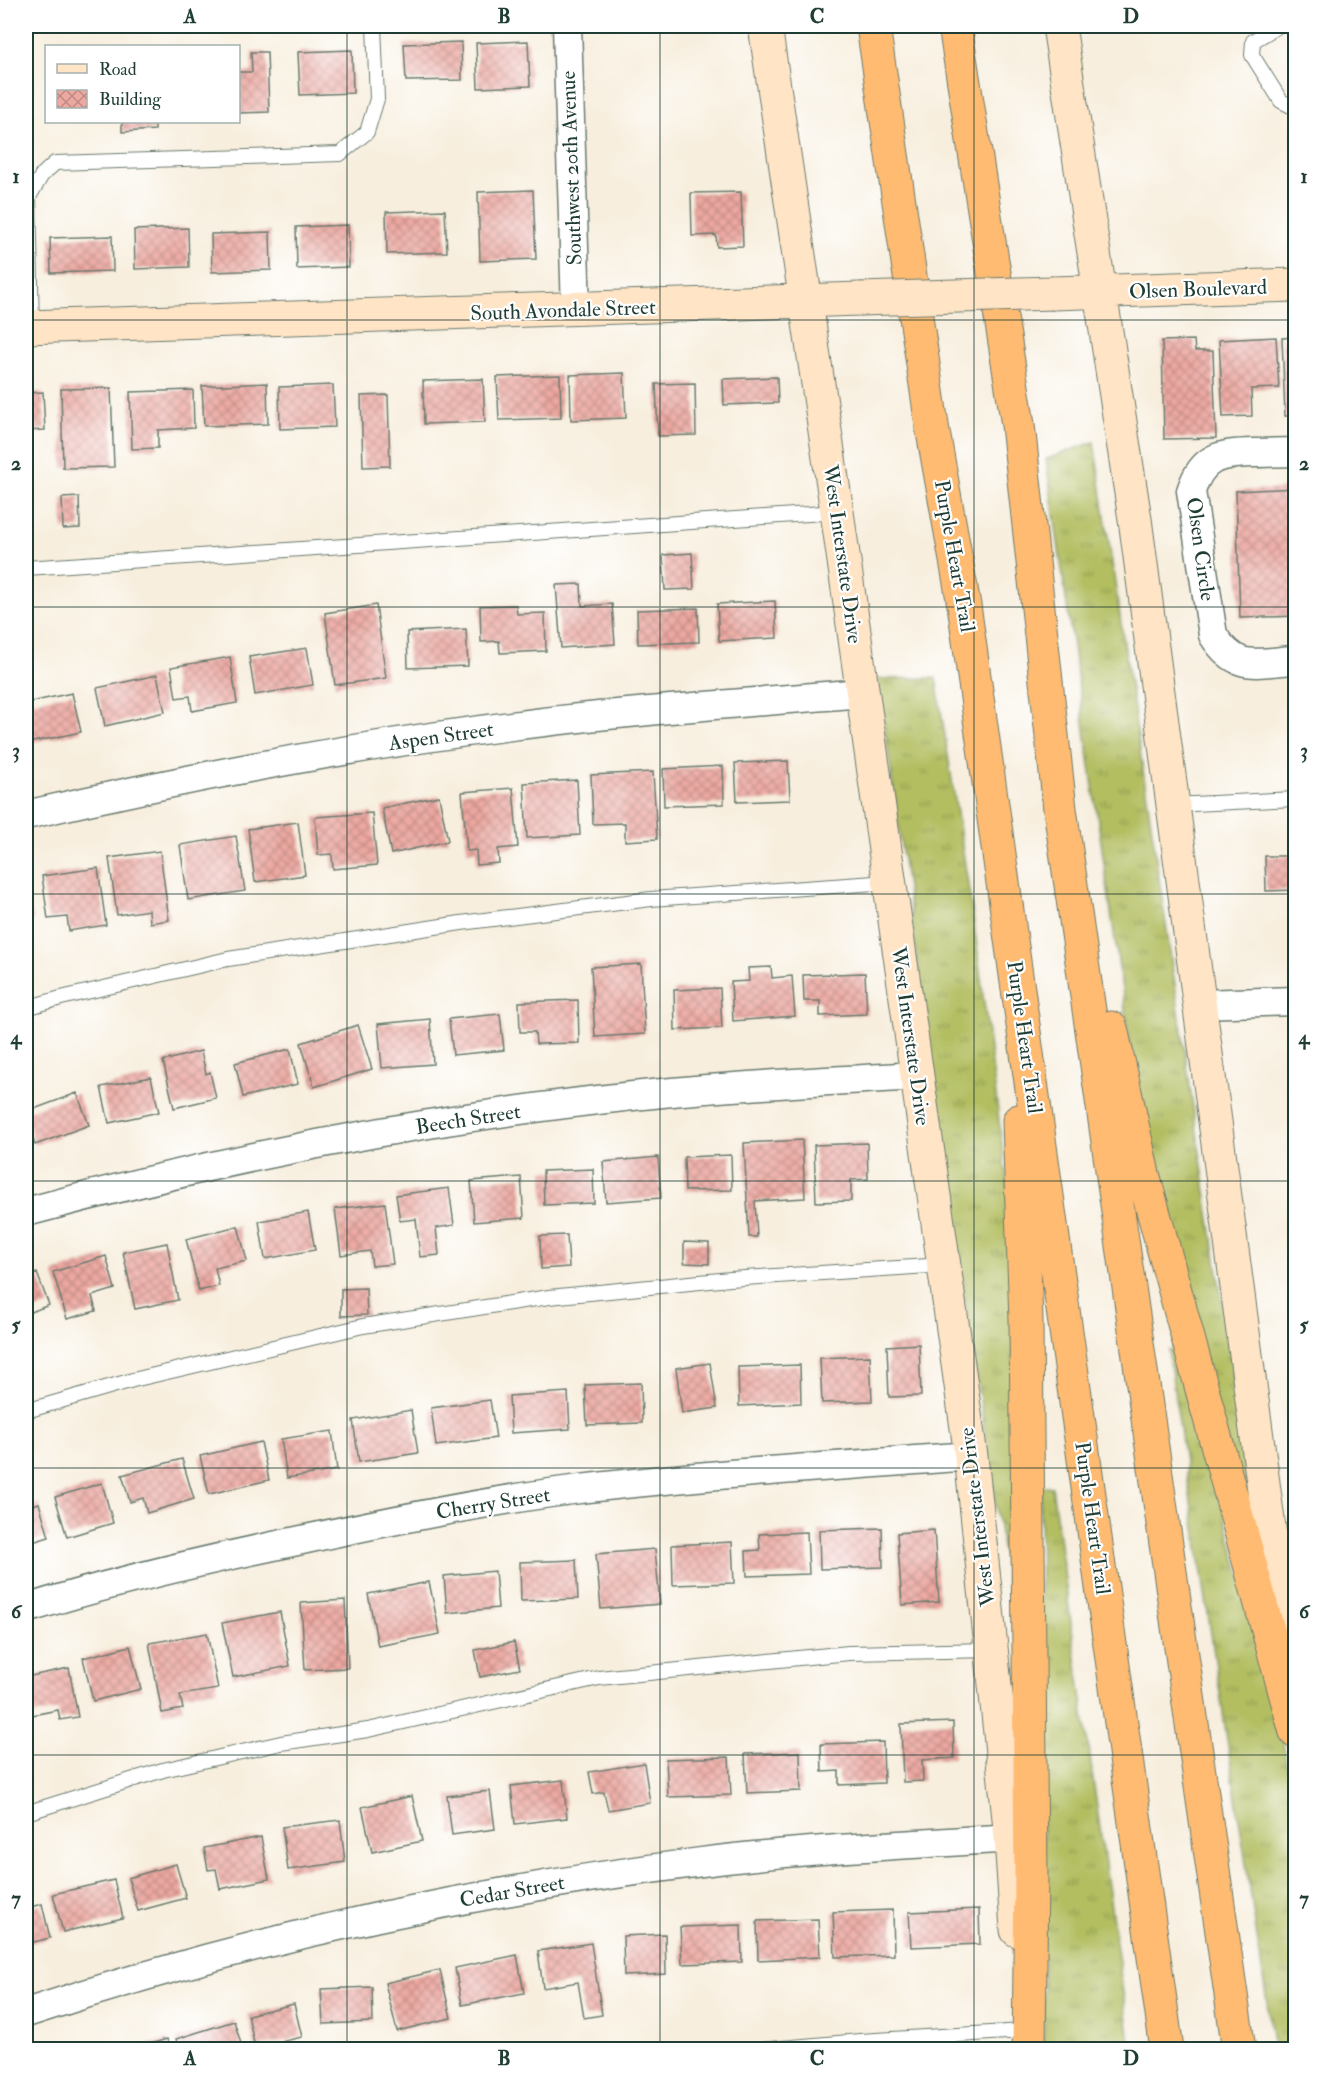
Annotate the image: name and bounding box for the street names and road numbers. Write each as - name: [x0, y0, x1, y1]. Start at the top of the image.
- street label: Southwest 20th Avenue: [555, 70, 588, 266]
- street label: Olsen Boulevard: [1129, 274, 1268, 305]
- street label: South Avondale Street: [470, 294, 656, 327]
- street label: West Interstate Drive: [816, 462, 868, 645]
- street label: Purple Heart Trail: [928, 478, 981, 635]
- street label: Olsen Circle: [1180, 495, 1221, 603]
- street label: Aspen Street: [386, 716, 496, 757]
- street label: West Interstate Drive: [884, 944, 936, 1127]
- street label: Purple Heart Trail: [1000, 959, 1049, 1116]
- street label: Beech Street: [414, 1098, 523, 1141]
- street label: West Interstate Drive: [953, 1426, 1002, 1609]
- street label: Purple Heart Trail: [1068, 1440, 1117, 1597]
- street label: Cherry Street: [434, 1481, 552, 1526]
- street label: Cedar Street: [458, 1869, 567, 1914]

